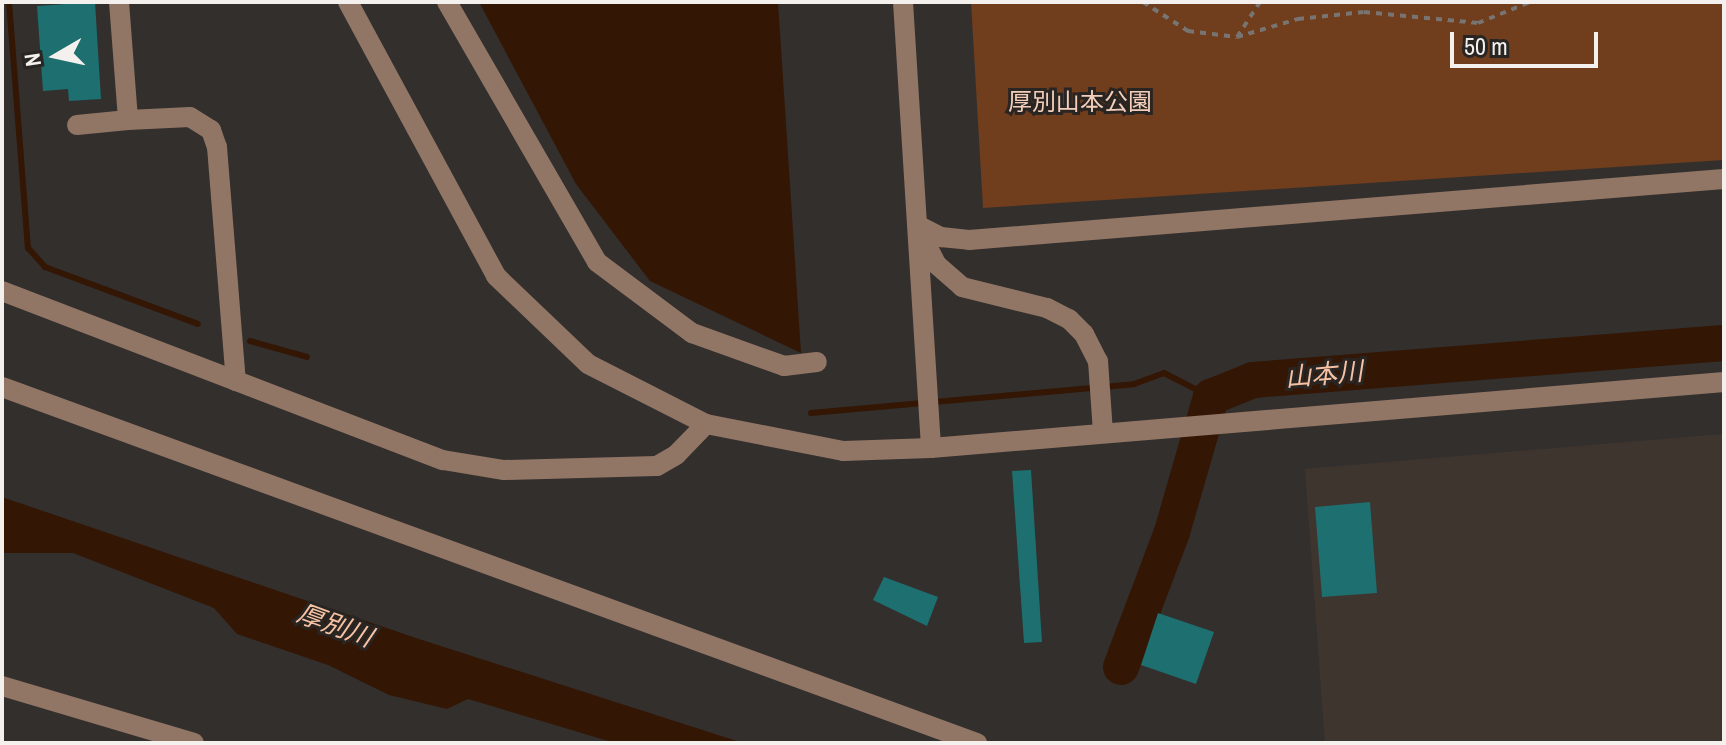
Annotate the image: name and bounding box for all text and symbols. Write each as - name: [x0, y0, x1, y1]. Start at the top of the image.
- north arrow: [16, 16, 96, 96]
- scale bar: [1454, 16, 1602, 66]
- text: 50 m: [1464, 30, 1508, 62]
- text: N: [16, 51, 48, 69]
- park label: 厚別山本公園: [1008, 88, 1152, 116]
- water label: 山本川: [1284, 355, 1364, 393]
- water label: 厚別川: [293, 597, 377, 653]

